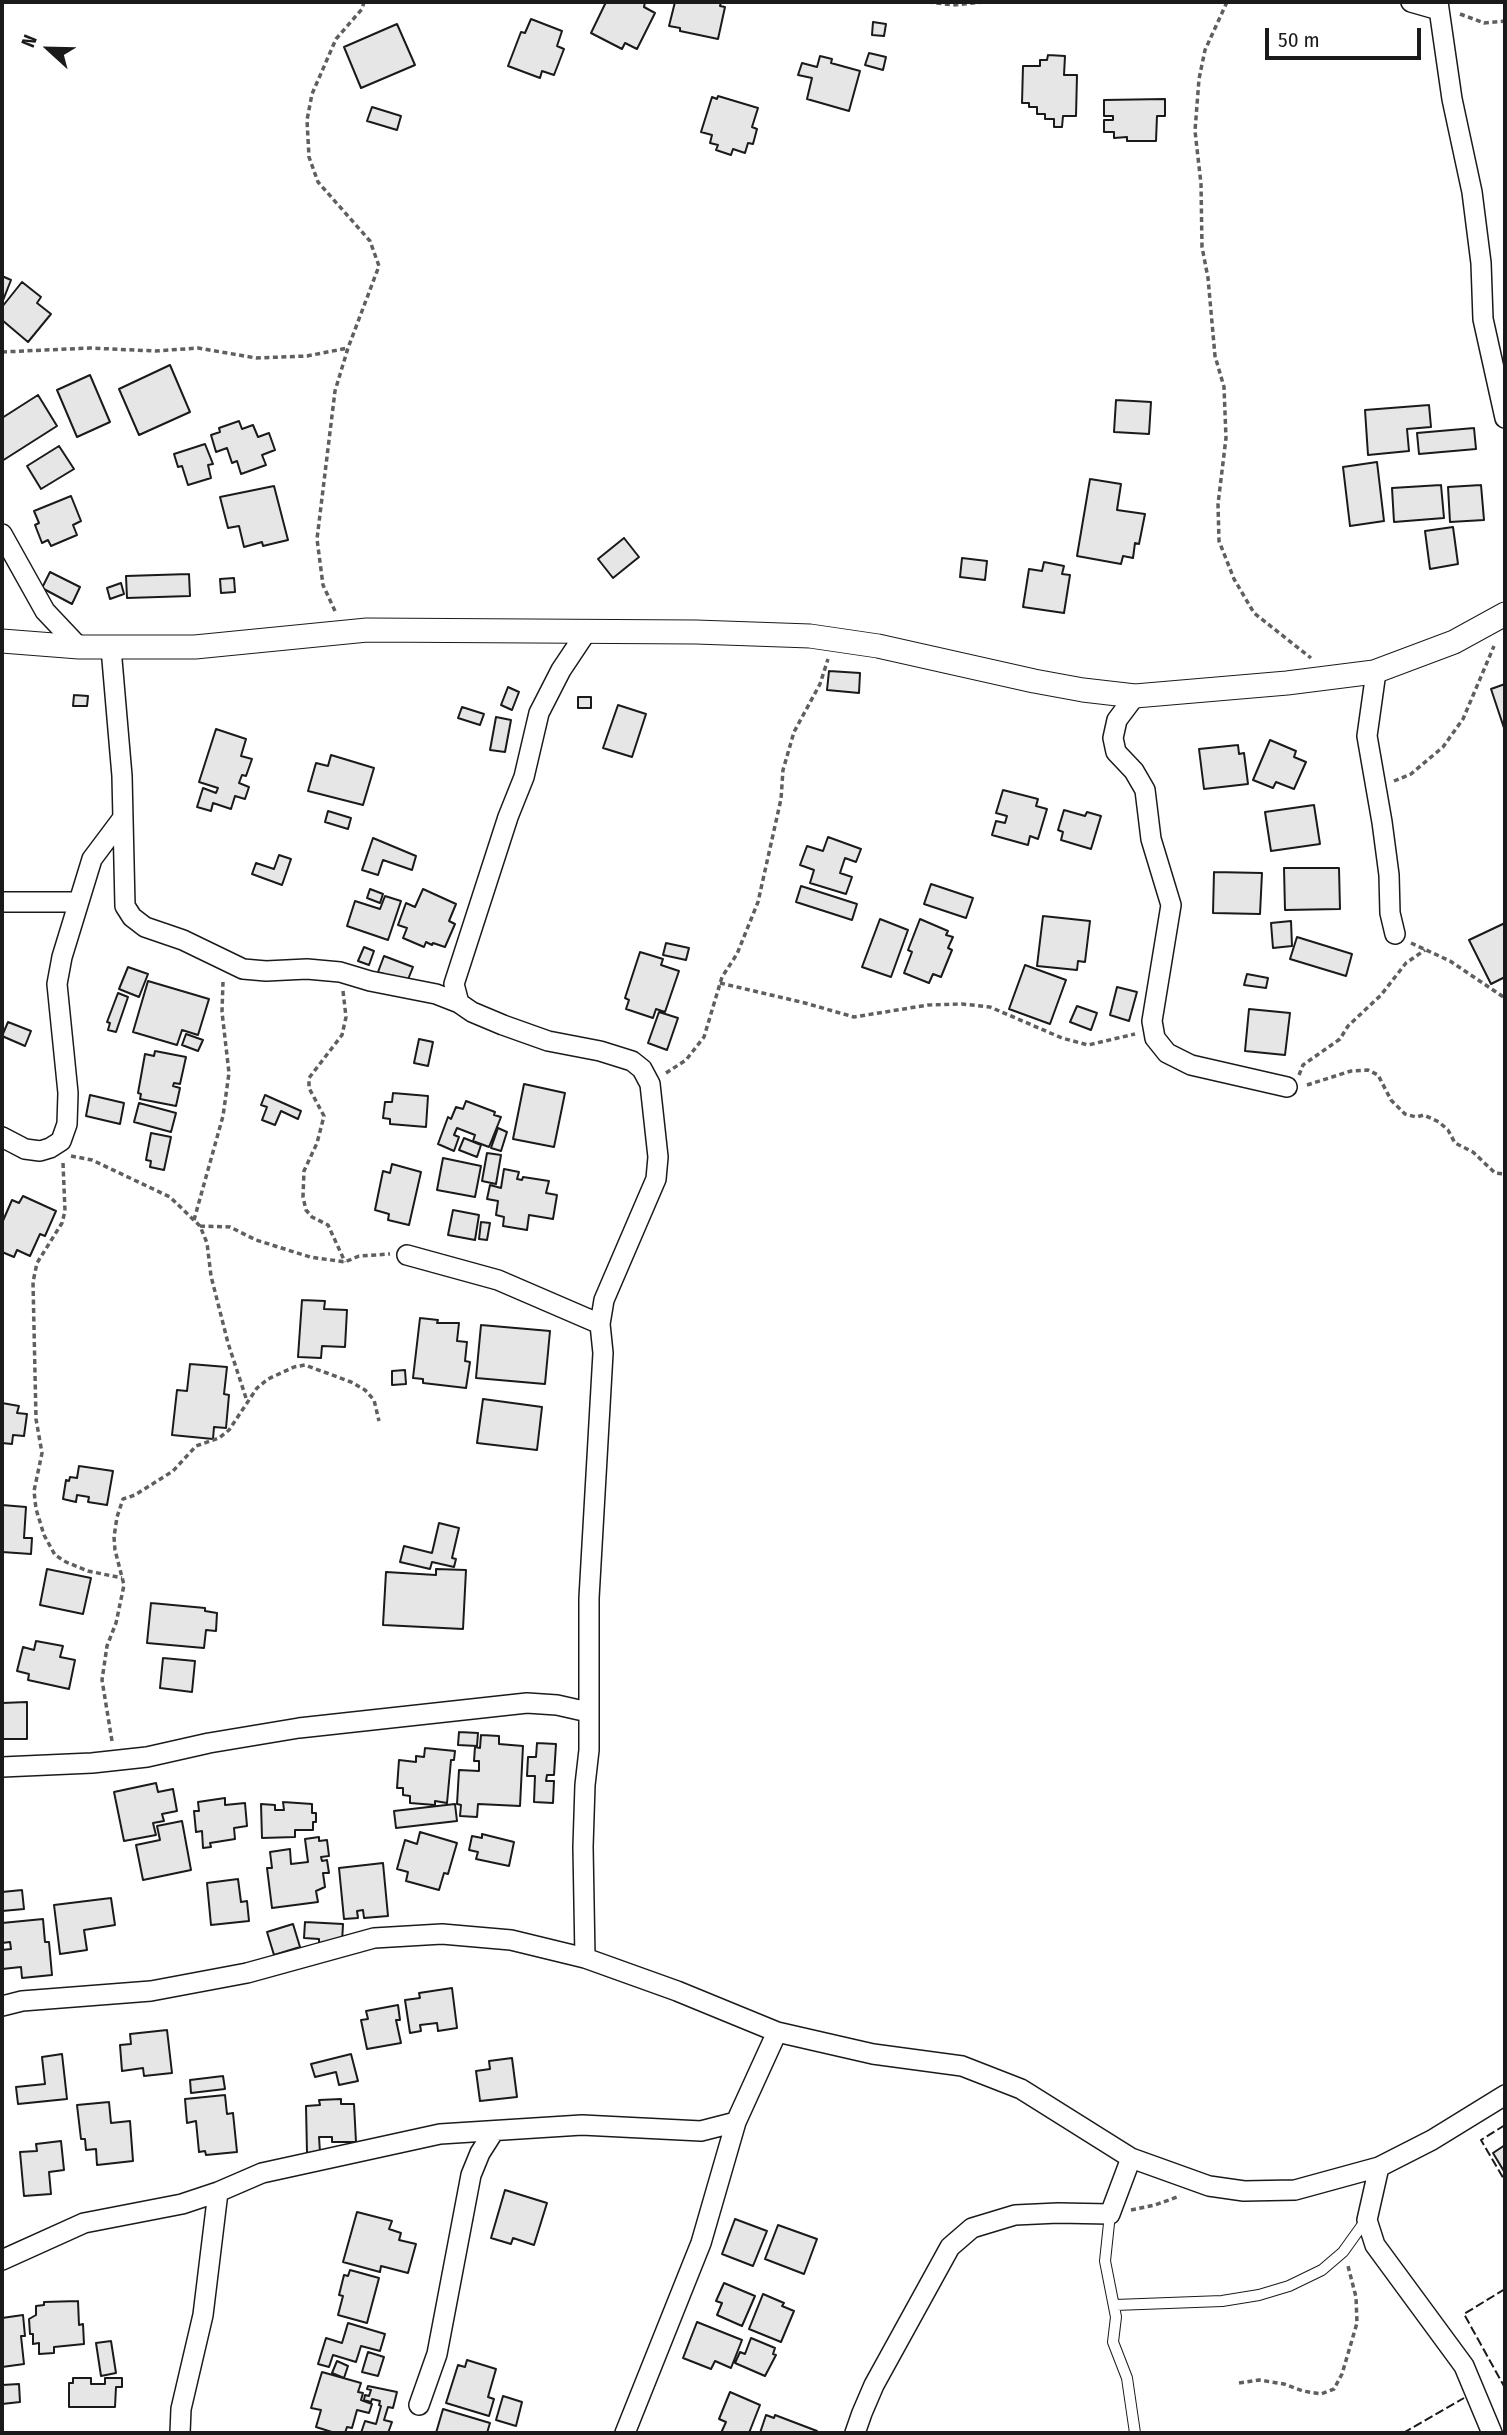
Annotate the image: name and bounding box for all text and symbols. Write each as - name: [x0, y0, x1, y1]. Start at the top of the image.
- north arrow: [14, 14, 84, 84]
- scale bar: [1269, 14, 1425, 58]
- text: 50 m: [1278, 27, 1320, 53]
- text: N: [16, 31, 42, 51]

